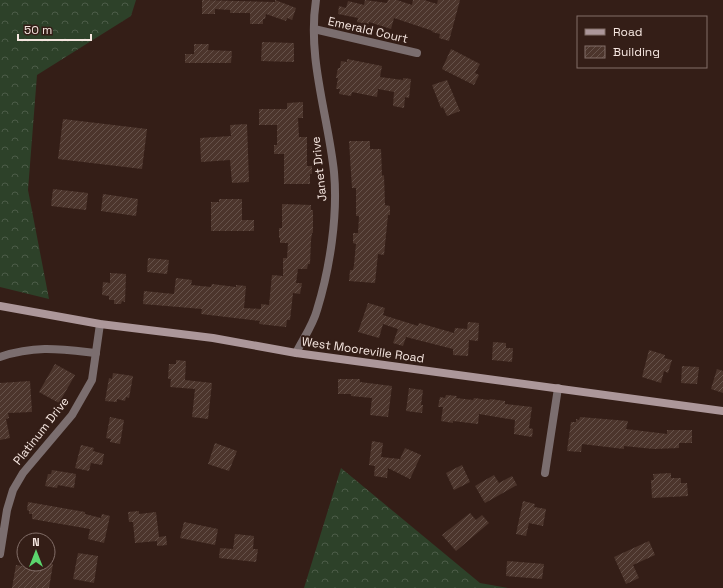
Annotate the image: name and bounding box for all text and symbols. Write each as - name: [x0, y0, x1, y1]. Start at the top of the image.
- street label: Emerald Court: [326, 13, 410, 47]
- scale bar: [18, 16, 91, 42]
- legend: [577, 16, 707, 68]
- text: 50 m: [24, 22, 52, 38]
- text: Road: [613, 24, 642, 40]
- text: Building: [613, 44, 660, 60]
- street label: Janet Drive: [308, 136, 330, 202]
- street label: West Mooreville Road: [301, 333, 425, 367]
- street label: Platinum Drive: [9, 394, 73, 468]
- north arrow: [16, 532, 56, 572]
- text: N: [32, 535, 40, 549]

